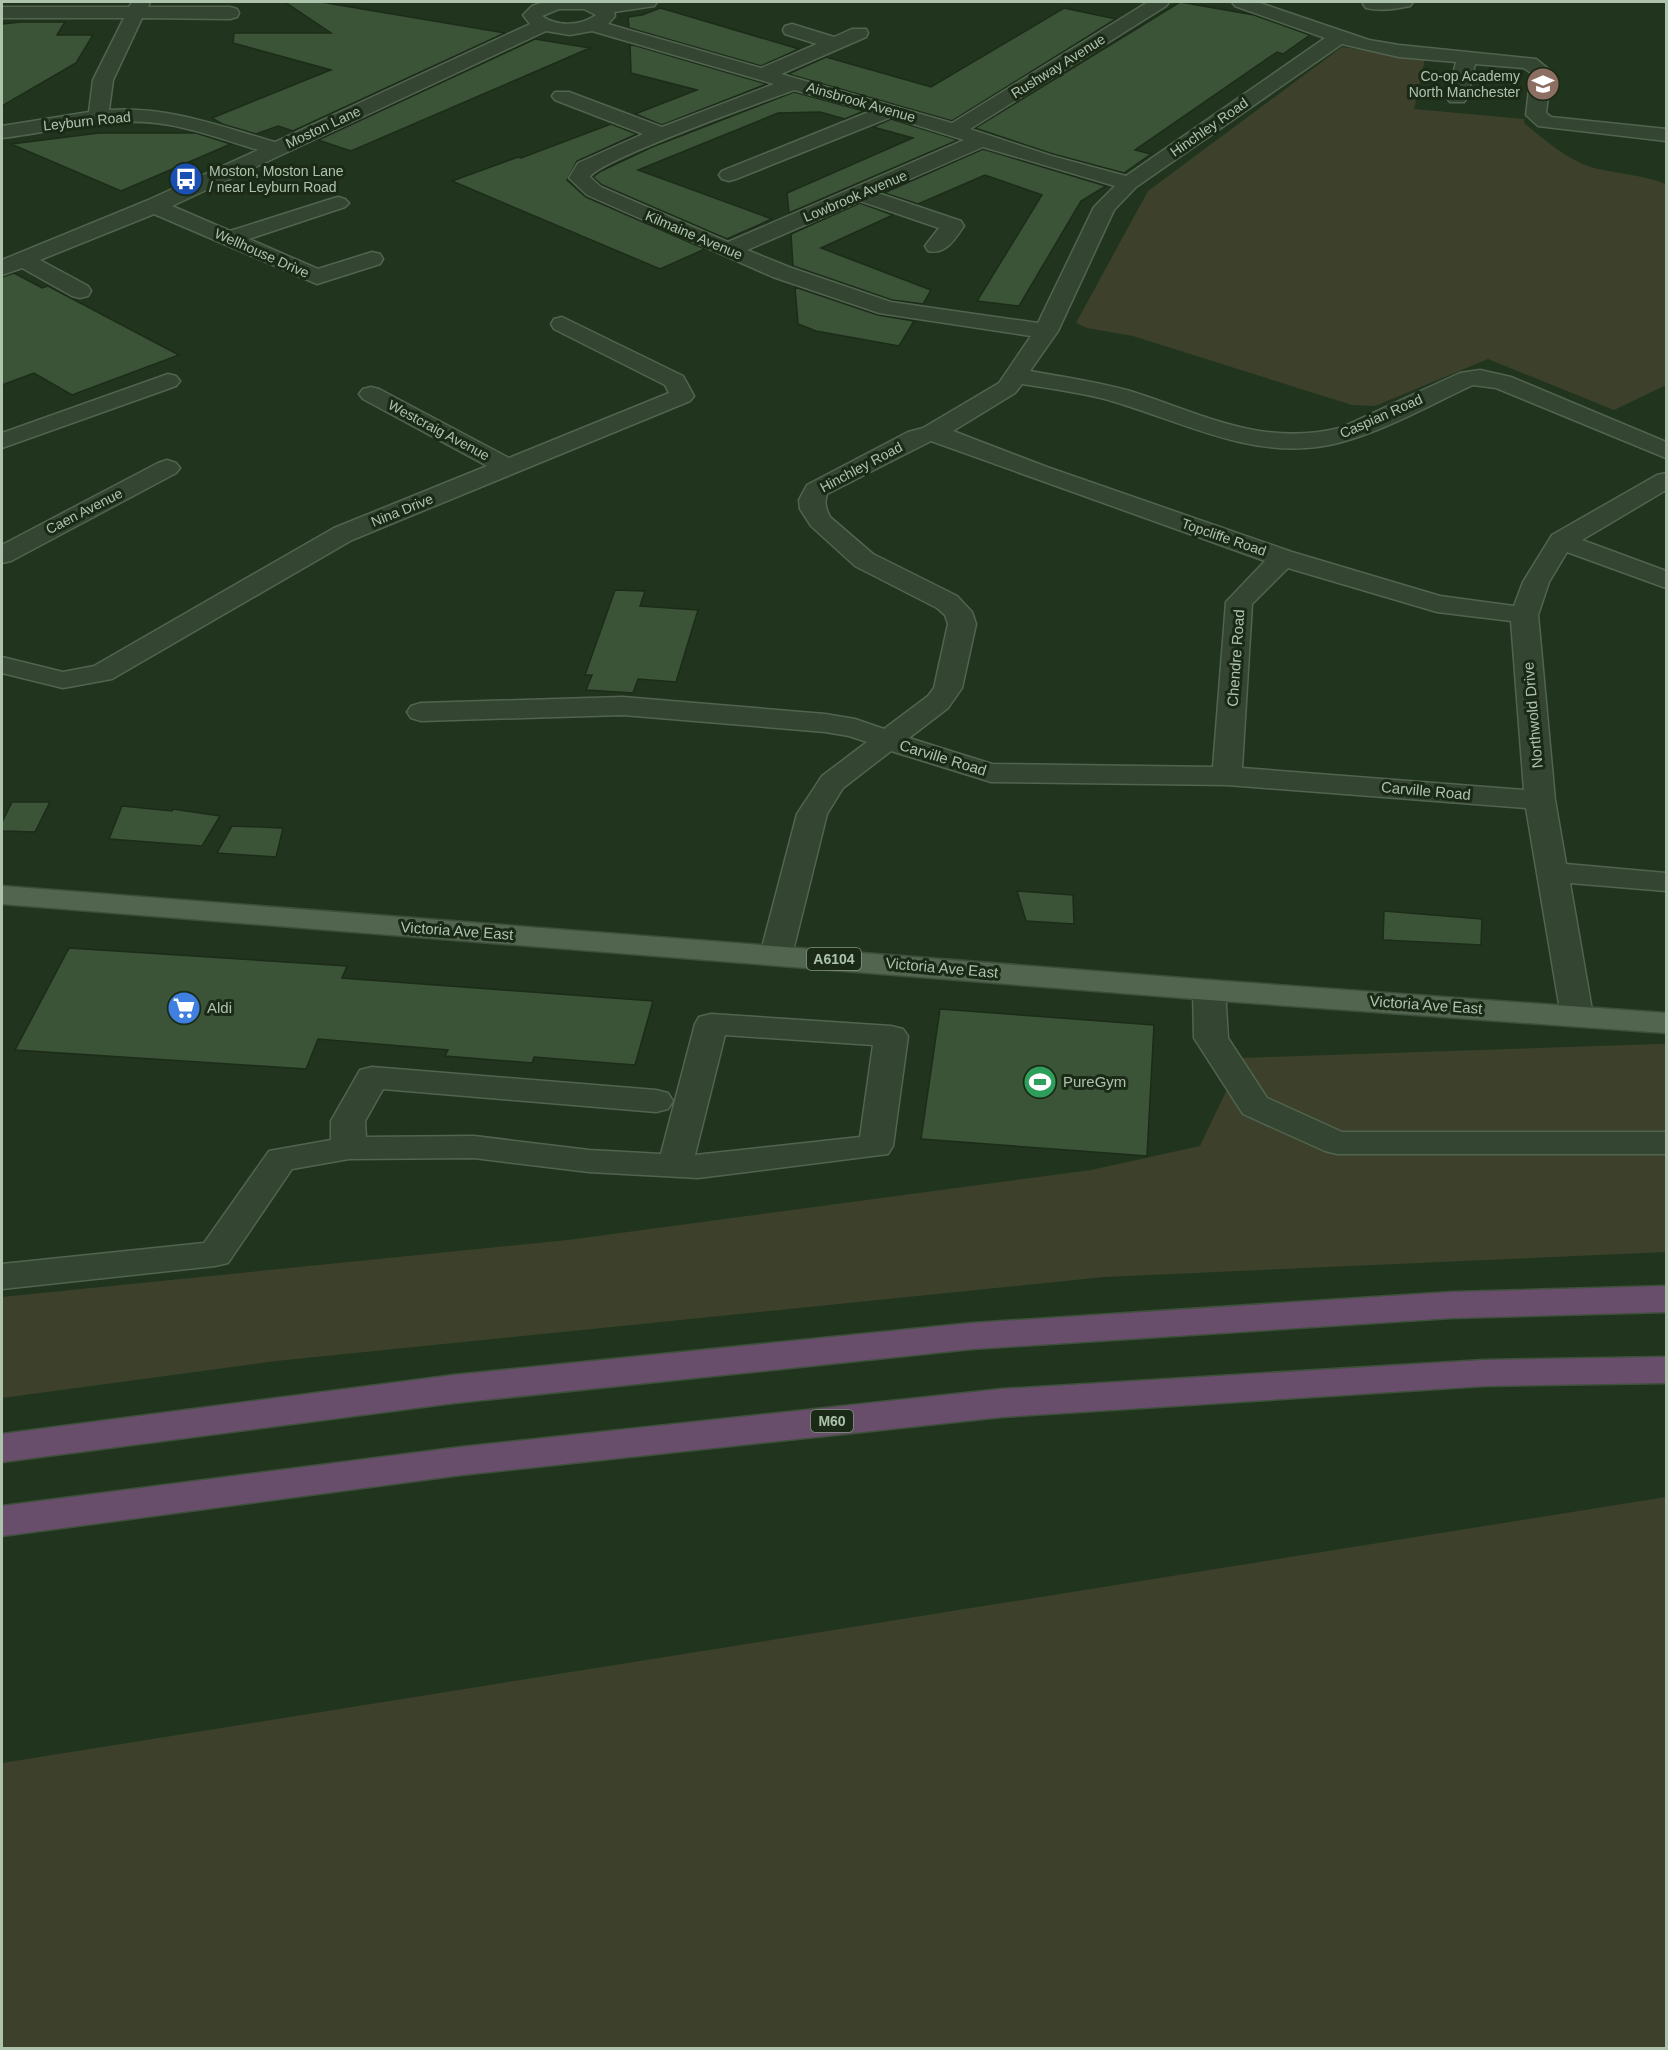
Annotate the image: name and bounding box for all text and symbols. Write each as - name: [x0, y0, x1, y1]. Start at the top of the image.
- street label: Rushway Avenue: [1008, 31, 1108, 101]
- school or university icon: Co-op Academy North Manchester: [1525, 66, 1561, 102]
- place label: Co-op Academy North Manchester: [1409, 68, 1520, 100]
- street label: Ainsbrook Avenue: [805, 79, 918, 125]
- street label: Hinchley Road: [1167, 94, 1251, 160]
- street label: Moston Lane: [283, 103, 363, 151]
- street label: Leyburn Road: [42, 108, 132, 134]
- bus stop icon: Moston, Moston Lane / near Leyburn Road: [168, 161, 204, 197]
- place label: Moston, Moston Lane / near Leyburn Road: [209, 163, 344, 195]
- street label: Lowbrook Avenue: [801, 167, 909, 225]
- street label: Kilmaine Avenue: [643, 207, 745, 263]
- street label: Wellhouse Drive: [212, 225, 312, 281]
- street label: Caspian Road: [1337, 391, 1425, 441]
- street label: Westcraig Avenue: [386, 397, 493, 464]
- street label: Hinchley Road: [817, 439, 905, 495]
- street label: Caen Avenue: [43, 485, 125, 537]
- street label: Nina Drive: [369, 490, 435, 530]
- street label: Topcliffe Road: [1180, 515, 1268, 559]
- street label: Chendre Road: [1224, 609, 1247, 707]
- street label: Northwold Drive: [1519, 661, 1546, 769]
- street label: Carville Road: [898, 736, 989, 779]
- street label: Carville Road: [1380, 778, 1472, 803]
- street label: Victoria Ave East: [400, 918, 515, 943]
- road number: A6104: [807, 948, 861, 970]
- street label: Victoria Ave East: [885, 954, 1000, 981]
- supermarket icon: Aldi: [166, 990, 202, 1026]
- street label: Victoria Ave East: [1369, 992, 1484, 1017]
- place label: Aldi: [207, 999, 232, 1016]
- sports icon: PureGym: [1022, 1064, 1058, 1100]
- place label: PureGym: [1063, 1073, 1126, 1090]
- road number: M60: [811, 1410, 853, 1432]

